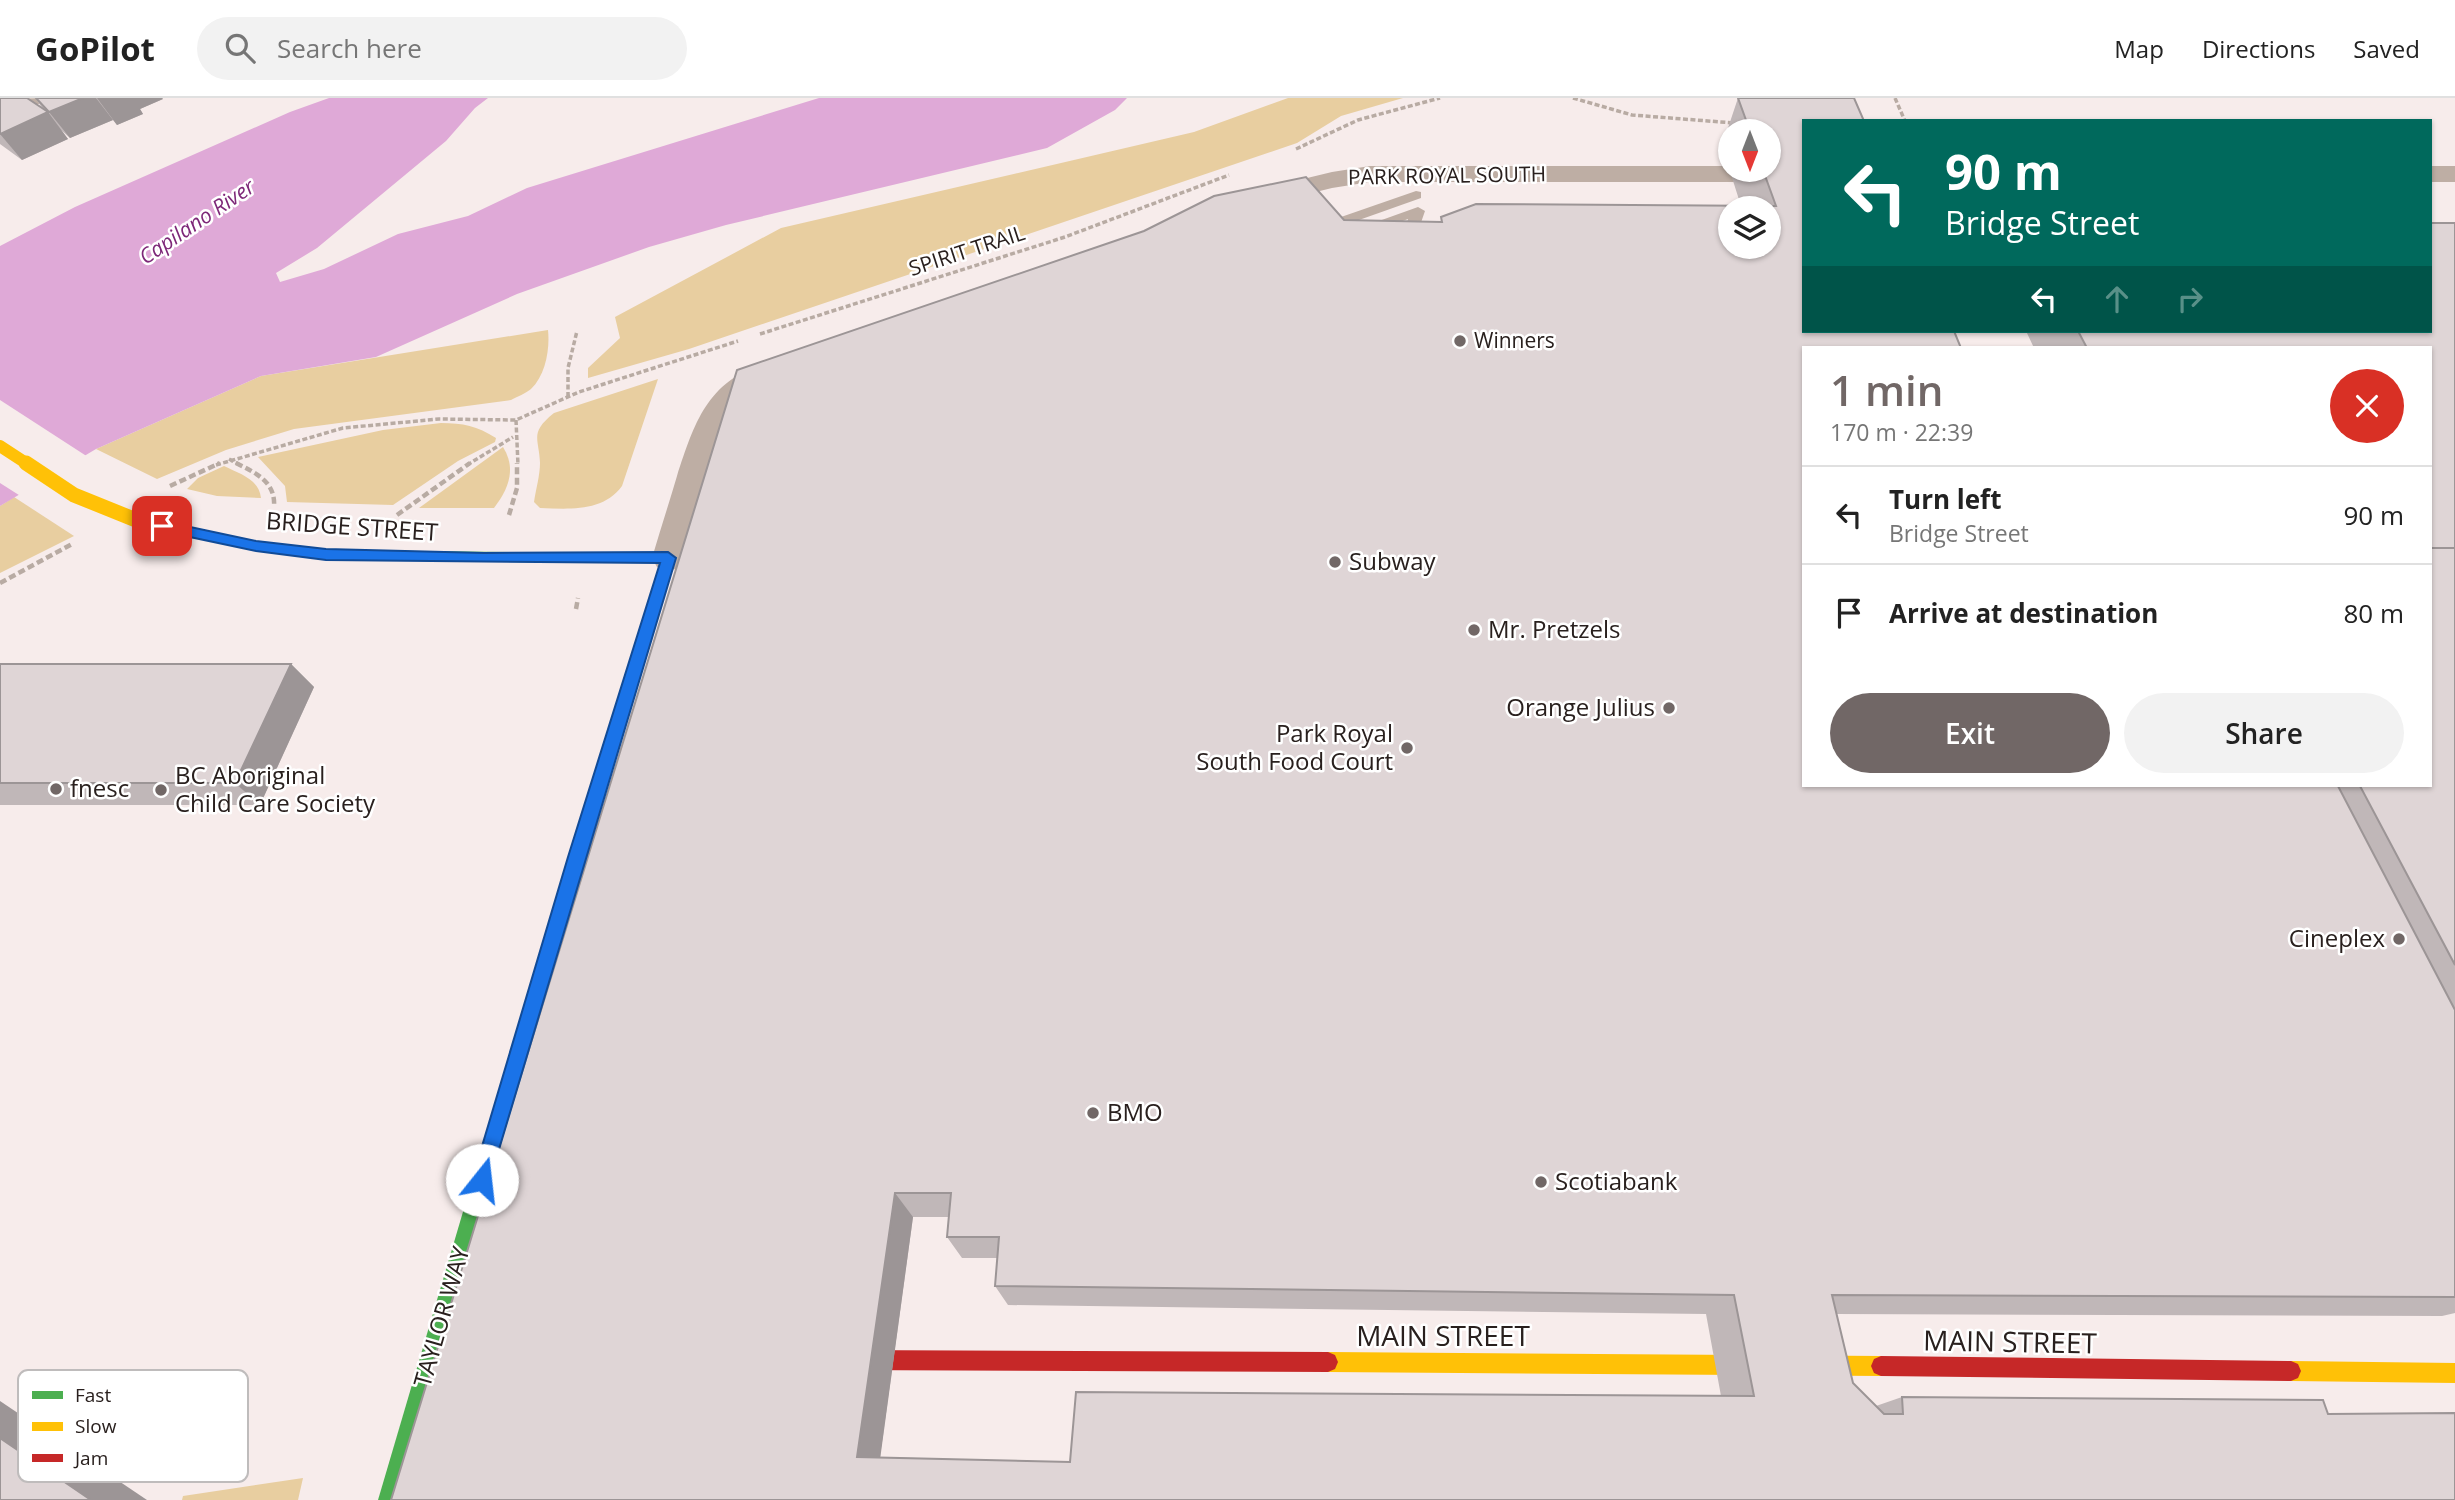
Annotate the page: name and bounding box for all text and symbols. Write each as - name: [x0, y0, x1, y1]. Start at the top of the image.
- search box: [197, 17, 687, 80]
- text: GoPilot: [35, 26, 155, 71]
- icon: search: [221, 29, 259, 67]
- text: Search here: [277, 30, 422, 66]
- text: Map: [2114, 32, 2164, 65]
- text: Directions: [2202, 32, 2315, 65]
- text: Saved: [2353, 32, 2420, 65]
- north arrow: [1718, 119, 1782, 182]
- map controls: [1718, 119, 1781, 259]
- text: 90 m: [1945, 138, 2062, 204]
- icon: left: [1830, 147, 1921, 238]
- street label: PARK ROYAL SOUTH: [1348, 159, 1546, 191]
- water label: Capilano River: [133, 172, 260, 270]
- button: layers: [1718, 196, 1781, 259]
- text: Bridge Street: [1945, 201, 2139, 244]
- street label: SPIRIT TRAIL: [905, 218, 1028, 282]
- icon: left: [2025, 280, 2063, 318]
- icon: ahead: [2098, 280, 2136, 318]
- icon: right: [2171, 280, 2209, 318]
- place label: Winners: [1474, 326, 1555, 354]
- marker: Winners: [1452, 333, 1468, 349]
- text: 1 min: [1830, 361, 1943, 418]
- button: close: [2330, 369, 2404, 443]
- text: 170 m · 22:39: [1830, 416, 1973, 448]
- text: Turn left: [1889, 481, 2001, 517]
- pin: [132, 496, 192, 556]
- icon: left: [1830, 496, 1868, 534]
- text: 90 m: [2343, 497, 2404, 533]
- street label: BRIDGE STREET: [265, 503, 439, 548]
- icon: arrive: [143, 507, 181, 545]
- text: Bridge Street: [1889, 517, 2029, 549]
- place label: Subway: [1349, 544, 1436, 577]
- marker: Subway: [1327, 554, 1343, 570]
- icon: arrive: [1830, 594, 1868, 632]
- text: Arrive at destination: [1889, 595, 2158, 631]
- text: 80 m: [2343, 595, 2404, 631]
- place label: Mr. Pretzels: [1488, 612, 1620, 645]
- marker: Mr. Pretzels: [1466, 622, 1482, 638]
- place label: Orange Julius: [1506, 690, 1655, 723]
- button: Exit: [1830, 693, 2110, 773]
- button: Share: [2124, 693, 2404, 773]
- marker: Orange Julius: [1661, 700, 1677, 716]
- place label: Park Royal South Food Court: [1196, 716, 1393, 777]
- marker: Park Royal South Food Court: [1399, 740, 1415, 756]
- place label: BC Aboriginal Child Care Society: [175, 758, 376, 819]
- place label: fnesc: [70, 771, 129, 804]
- marker: fnesc: [48, 781, 64, 797]
- marker: BC Aboriginal Child Care Society: [153, 782, 169, 798]
- place label: Cineplex: [2289, 921, 2385, 954]
- marker: Cineplex: [2391, 931, 2407, 947]
- place label: BMO: [1107, 1095, 1163, 1128]
- marker: BMO: [1085, 1105, 1101, 1121]
- position arrow: [445, 1143, 519, 1217]
- place label: Scotiabank: [1555, 1164, 1678, 1197]
- marker: Scotiabank: [1533, 1174, 1549, 1190]
- street label: TAYLOR WAY: [405, 1242, 477, 1391]
- street label: MAIN STREET: [1356, 1316, 1530, 1354]
- street label: MAIN STREET: [1923, 1320, 2098, 1362]
- legend: [18, 1370, 248, 1482]
- text: Fast: [75, 1382, 111, 1408]
- text: Slow: [75, 1413, 117, 1439]
- text: Jam: [73, 1445, 108, 1471]

